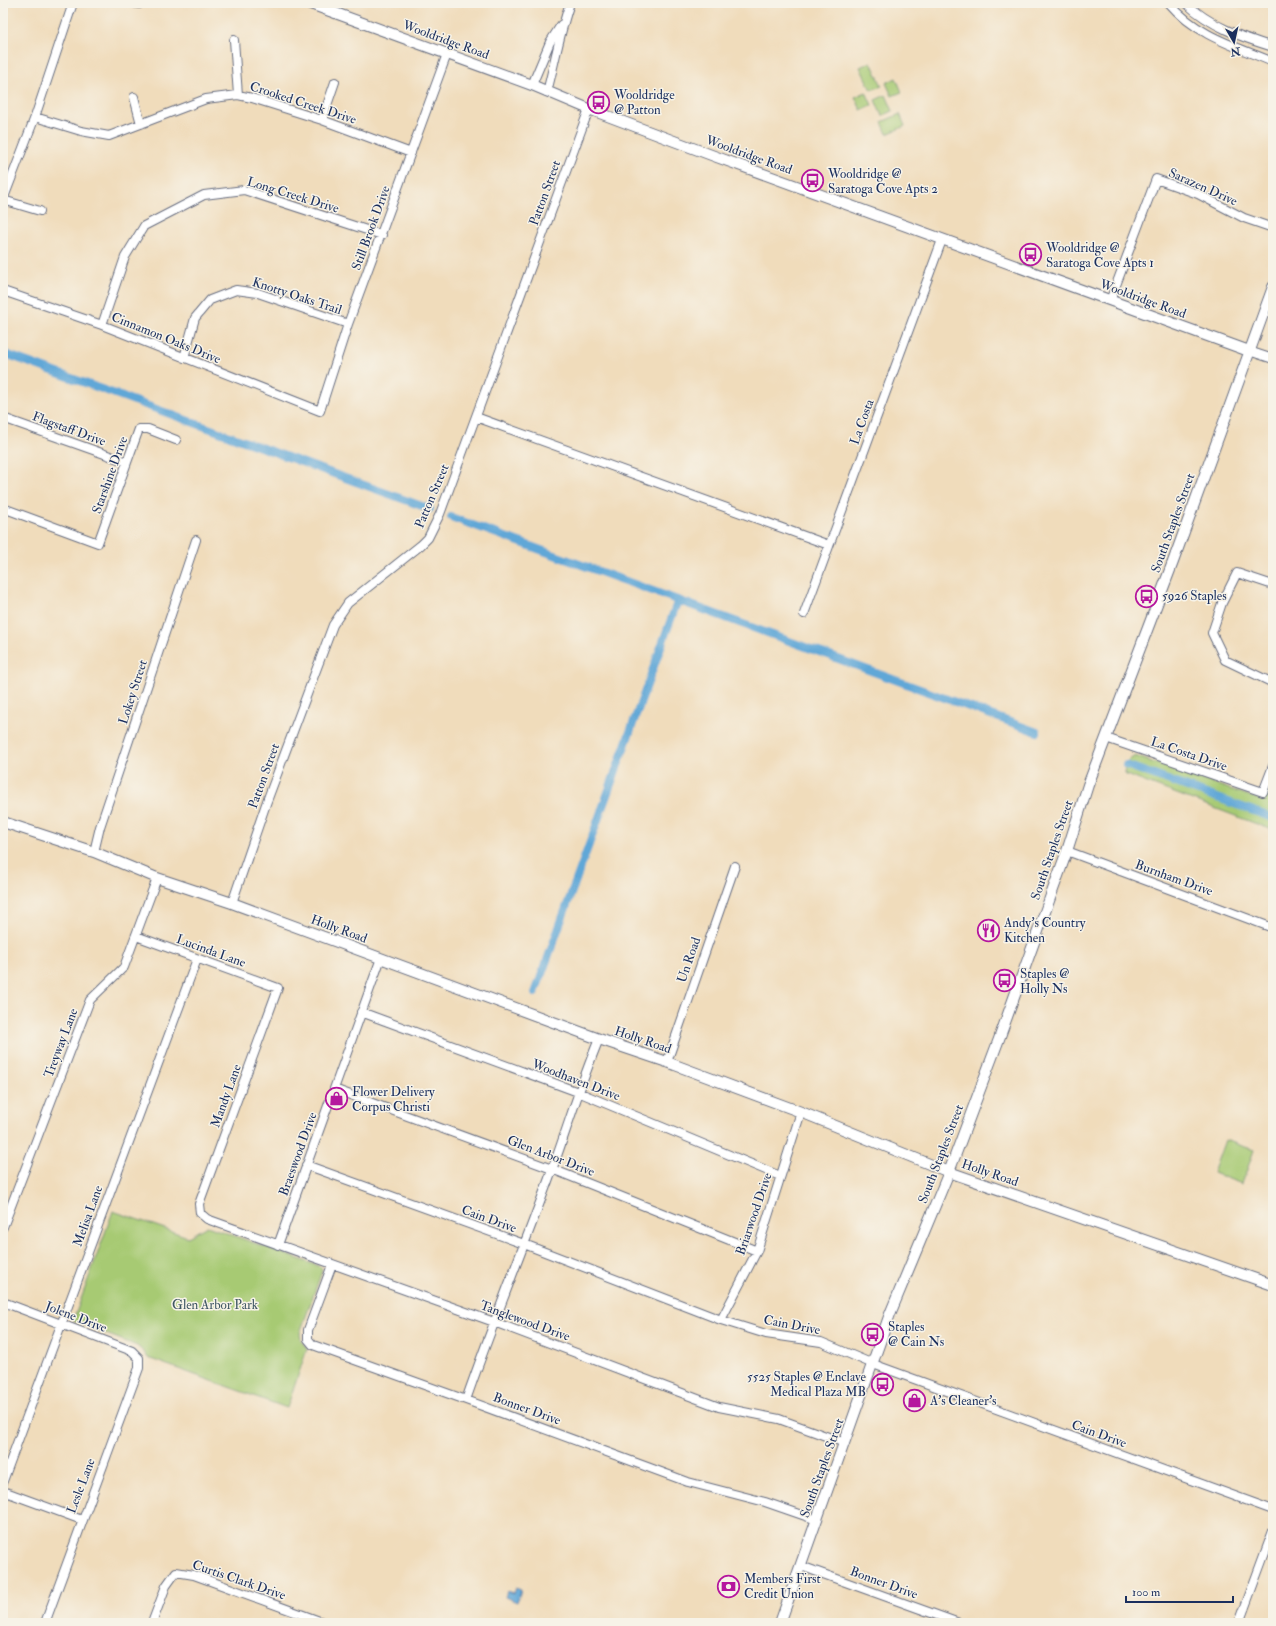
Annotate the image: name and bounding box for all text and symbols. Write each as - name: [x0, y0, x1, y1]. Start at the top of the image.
- street label: Wooldridge Road: [400, 17, 492, 63]
- north arrow: [1214, 22, 1254, 62]
- text: N: [1228, 44, 1242, 59]
- street label: Crooked Creek Drive: [248, 78, 359, 128]
- place label: Wooldridge @ Patton: [613, 87, 675, 118]
- bus stop icon: Wooldridge @ Patton: [586, 89, 612, 115]
- street label: Wooldridge Road: [703, 132, 795, 178]
- street label: Patton Street: [526, 158, 564, 228]
- street label: Sarazen Drive: [1166, 165, 1240, 210]
- place label: Wooldridge @ Saratoga Cove Apts 2: [827, 166, 938, 198]
- bus stop icon: Wooldridge @ Saratoga Cove Apts 2: [799, 168, 825, 194]
- street label: Long Creek Drive: [245, 173, 341, 217]
- street label: Still Brook Drive: [348, 183, 394, 272]
- place label: Wooldridge @ Saratoga Cove Apts 1: [1045, 240, 1154, 272]
- bus stop icon: Wooldridge @ Saratoga Cove Apts 1: [1018, 242, 1044, 268]
- street label: Knotty Oaks Trail: [250, 274, 344, 319]
- street label: Wooldridge Road: [1097, 276, 1189, 322]
- street label: Cinnamon Oaks Drive: [109, 309, 223, 367]
- street label: La Costa: [846, 396, 878, 447]
- street label: Flagstaff Drive: [30, 408, 109, 450]
- street label: Starshine Drive: [89, 434, 132, 516]
- street label: Patton Street: [411, 462, 453, 530]
- street label: South Staples Street: [1148, 471, 1199, 575]
- bus stop icon: 5926 Staples: [1133, 583, 1159, 609]
- place label: 5926 Staples: [1162, 588, 1227, 605]
- street label: Lokey Street: [115, 658, 152, 727]
- street label: La Costa Drive: [1149, 733, 1230, 775]
- street label: Patton Street: [245, 741, 283, 811]
- street label: South Staples Street: [1027, 798, 1078, 902]
- street label: Burnham Drive: [1133, 857, 1216, 900]
- street label: Holly Road: [308, 911, 370, 948]
- place label: Andy's Country Kitchen: [1003, 915, 1086, 946]
- restaurant icon: Andy's Country Kitchen: [976, 917, 1002, 943]
- street label: Lucinda Lane: [174, 931, 249, 971]
- street label: Un Road: [674, 935, 704, 985]
- place label: Staples @ Holly Ns: [1020, 966, 1069, 998]
- bus stop icon: Staples @ Holly Ns: [991, 968, 1017, 994]
- street label: Treyway Lane: [40, 1006, 83, 1080]
- street label: Holly Road: [612, 1023, 674, 1058]
- street label: Woodhaven Drive: [529, 1055, 623, 1104]
- street label: Mandy Lane: [207, 1062, 246, 1130]
- place label: Flower Delivery Corpus Christi: [352, 1084, 435, 1116]
- shop icon: Flower Delivery Corpus Christi: [324, 1086, 350, 1112]
- street label: South Staples Street: [915, 1102, 968, 1206]
- street label: Braeswood Drive: [275, 1109, 321, 1198]
- street label: Glen Arbor Drive: [505, 1132, 597, 1180]
- street label: Holly Road: [959, 1156, 1021, 1191]
- street label: Briarwood Drive: [732, 1170, 776, 1257]
- street label: Melisa Lane: [70, 1183, 107, 1249]
- street label: Cain Drive: [459, 1202, 519, 1237]
- park label: Glen Arbor Park: [172, 1297, 259, 1313]
- street label: Tanglewood Drive: [478, 1297, 573, 1345]
- street label: Jolene Drive: [42, 1298, 110, 1336]
- street label: Cain Drive: [762, 1312, 822, 1338]
- place label: Staples @ Cain Ns: [888, 1319, 945, 1350]
- bus stop icon: Staples @ Cain Ns: [859, 1321, 885, 1347]
- place label: 5525 Staples @ Enclave Medical Plaza MB: [747, 1369, 867, 1400]
- bus stop icon: 5525 Staples @ Enclave Medical Plaza MB: [869, 1371, 895, 1397]
- shop icon: A's Cleaner's: [902, 1388, 928, 1414]
- street label: Bonner Drive: [491, 1389, 564, 1429]
- place label: A's Cleaner's: [929, 1393, 997, 1409]
- street label: South Staples Street: [797, 1416, 848, 1520]
- street label: Cain Drive: [1069, 1417, 1129, 1452]
- street label: Lesle Lane: [63, 1456, 99, 1516]
- street label: Curtis Clark Drive: [190, 1557, 288, 1604]
- street label: Bonner Drive: [848, 1563, 921, 1603]
- place label: Members First Credit Union: [744, 1571, 821, 1602]
- bank icon: Members First Credit Union: [716, 1573, 742, 1599]
- scale bar: [1126, 1578, 1233, 1604]
- text: 100 m: [1132, 1585, 1161, 1600]

